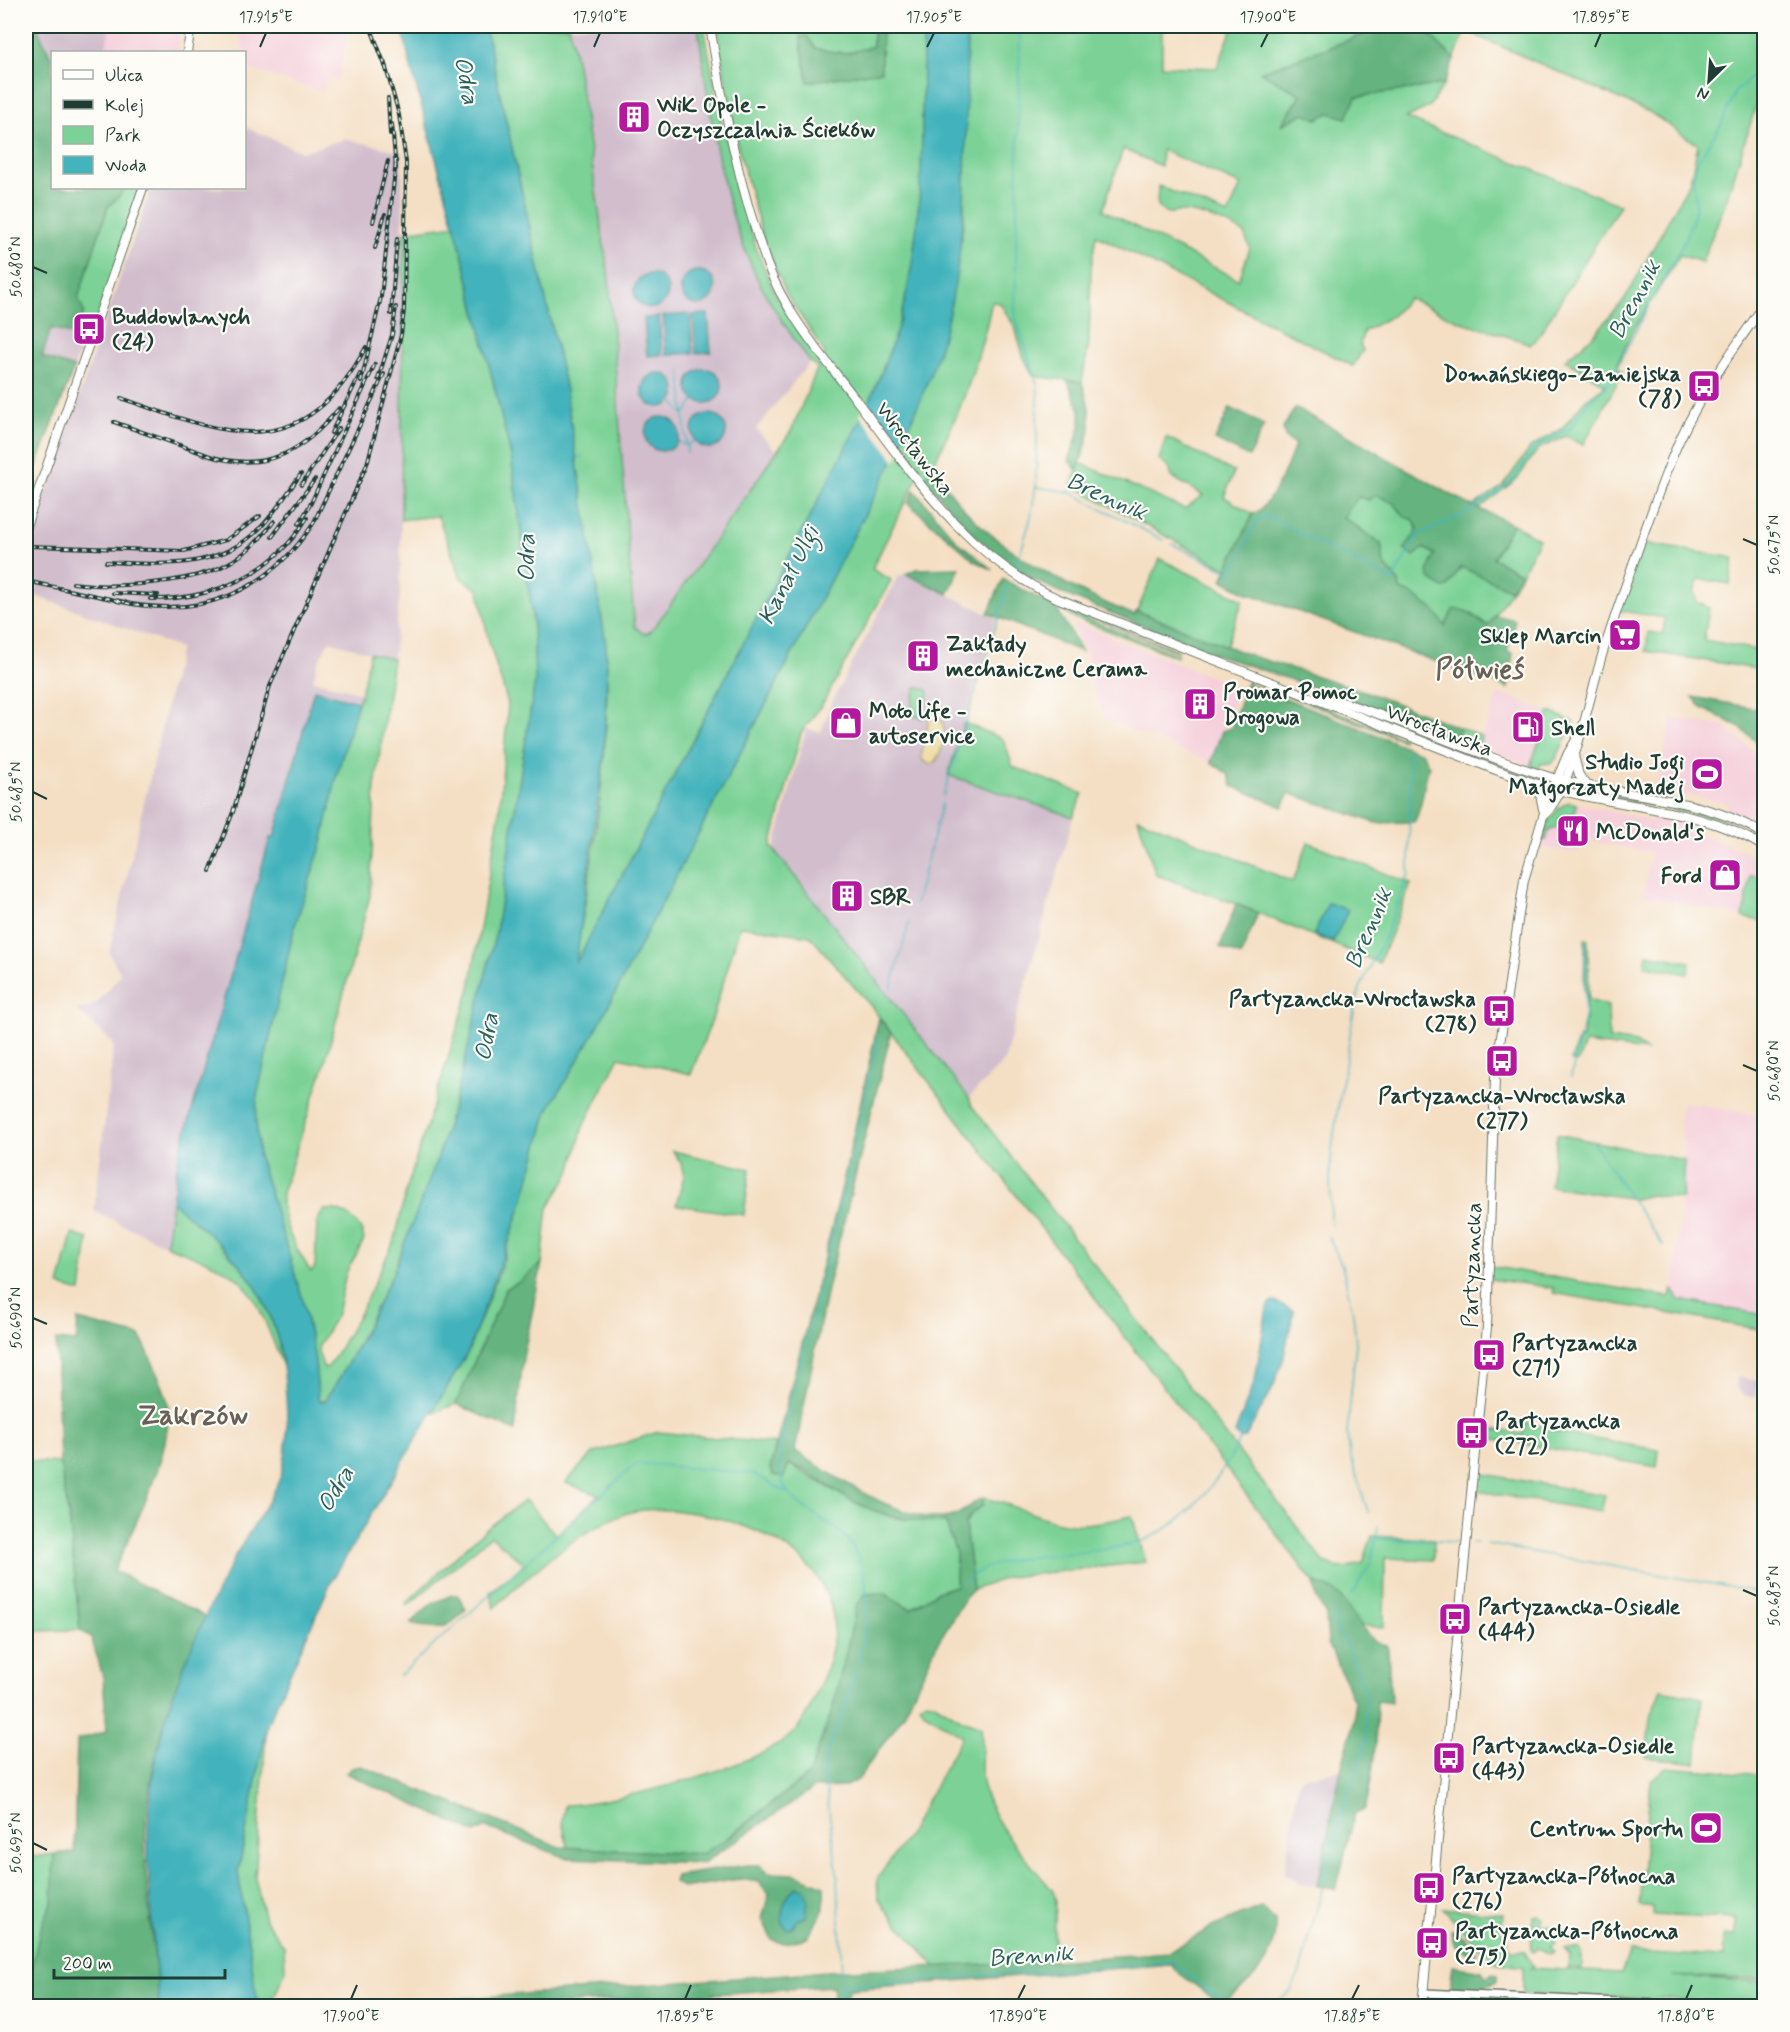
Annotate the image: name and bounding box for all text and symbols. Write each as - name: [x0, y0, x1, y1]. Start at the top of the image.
- text: 17.915°E: [239, 8, 293, 28]
- text: 17.910°E: [573, 8, 627, 28]
- text: 17.905°E: [906, 8, 962, 28]
- text: 17.900°E: [1240, 8, 1297, 28]
- text: 17.895°E: [1572, 8, 1630, 28]
- legend: [51, 51, 246, 189]
- north arrow: [1679, 51, 1739, 111]
- water label: Odra: [446, 54, 485, 107]
- text: Ulica: [105, 64, 144, 88]
- text: N: [1694, 81, 1713, 105]
- place label: WiK Opole - Oczyszczalnia Ścieków: [656, 92, 876, 145]
- text: Kolej: [105, 94, 143, 118]
- building icon: WiK Opole - Oczyszczalnia Ścieków: [616, 99, 652, 135]
- text: Park: [105, 124, 141, 148]
- text: Woda: [105, 154, 147, 178]
- text: 50.680°N: [7, 236, 27, 298]
- water label: Brennik: [1602, 254, 1670, 344]
- place label: Buddowlanych (24): [112, 304, 250, 357]
- bus stop icon: Buddowlanych (24): [71, 311, 107, 347]
- place label: Domańskiego-Zamiejska (78): [1443, 361, 1681, 414]
- bus stop icon: Domańskiego-Zamiejska (78): [1686, 368, 1722, 404]
- street label: Wrocławska: [869, 396, 960, 502]
- water label: Brennik: [1061, 466, 1153, 529]
- text: 50.675°N: [1765, 515, 1785, 575]
- water label: Kanał Ulgi: [751, 520, 831, 632]
- water label: Odra: [512, 534, 543, 582]
- supermarket icon: Sklep Marcin: [1607, 617, 1643, 653]
- place label: Sklep Marcin: [1480, 623, 1602, 651]
- place label: Zakłady mechaniczne Cerama: [946, 631, 1148, 684]
- building icon: Zakłady mechaniczne Cerama: [905, 638, 941, 674]
- district label: Półwieś: [1436, 652, 1525, 689]
- place label: Promar Pomoc Drogowa: [1223, 679, 1358, 733]
- building icon: Promar Pomoc Drogowa: [1182, 686, 1218, 722]
- place label: Moto life - autoservice: [869, 698, 976, 751]
- street label: Wrocławska: [1382, 698, 1497, 764]
- shop icon: Moto life - autoservice: [828, 705, 864, 741]
- fuel station icon: Shell: [1510, 709, 1546, 745]
- place label: Shell: [1551, 715, 1595, 743]
- place label: Studio Jogi Małgorzaty Madej: [1509, 749, 1684, 803]
- sports icon: Studio Jogi Małgorzaty Madej: [1689, 756, 1725, 792]
- text: 50.685°N: [7, 762, 27, 822]
- restaurant icon: McDonald's: [1555, 813, 1591, 849]
- place label: McDonald's: [1596, 819, 1704, 847]
- shop icon: Ford: [1707, 857, 1743, 893]
- place label: Ford: [1661, 863, 1702, 891]
- building icon: SBR: [829, 878, 865, 914]
- water label: Brennik: [1339, 882, 1401, 974]
- place label: SBR: [870, 884, 912, 912]
- place label: Partyzancka-Wrocławska (278): [1229, 986, 1476, 1039]
- bus stop icon: Partyzancka-Wrocławska (278): [1481, 993, 1517, 1029]
- water label: Odra: [468, 1011, 507, 1064]
- text: 50.680°N: [1765, 1040, 1785, 1102]
- bus stop icon: Partyzancka-Wrocławska (277): [1484, 1043, 1520, 1079]
- place label: Partyzancka-Wrocławska (277): [1378, 1083, 1626, 1136]
- street label: Partyzancka: [1457, 1202, 1489, 1328]
- text: 50.690°N: [7, 1287, 27, 1349]
- place label: Partyzancka (271): [1512, 1330, 1638, 1383]
- bus stop icon: Partyzancka (271): [1471, 1337, 1507, 1373]
- district label: Zakrzów: [138, 1398, 248, 1435]
- place label: Partyzancka (272): [1495, 1408, 1621, 1461]
- bus stop icon: Partyzancka (272): [1454, 1415, 1490, 1451]
- water label: Odra: [311, 1461, 362, 1518]
- text: 50.685°N: [1765, 1566, 1785, 1626]
- place label: Partyzancka-Osiedle (444): [1478, 1594, 1681, 1647]
- bus stop icon: Partyzancka-Osiedle (444): [1437, 1601, 1473, 1637]
- place label: Partyzancka-Osiedle (443): [1472, 1733, 1675, 1786]
- bus stop icon: Partyzancka-Osiedle (443): [1431, 1740, 1467, 1776]
- sports icon: Centrum Sportu: [1688, 1810, 1724, 1846]
- text: 50.695°N: [7, 1812, 27, 1874]
- place label: Centrum Sportu: [1529, 1816, 1684, 1844]
- place label: Partyzancka-Północna (276): [1452, 1863, 1676, 1916]
- bus stop icon: Partyzancka-Północna (276): [1411, 1870, 1447, 1906]
- place label: Partyzancka-Północna (275): [1455, 1918, 1679, 1971]
- bus stop icon: Partyzancka-Północna (275): [1414, 1925, 1450, 1961]
- water label: Brennik: [988, 1938, 1076, 1975]
- scale bar: [54, 1942, 225, 1980]
- text: 200 m: [63, 1952, 112, 1976]
- text: 17.900°E: [323, 2007, 380, 2027]
- text: 17.895°E: [656, 2007, 714, 2027]
- text: 17.890°E: [989, 2007, 1047, 2027]
- text: 17.885°E: [1324, 2007, 1381, 2027]
- text: 17.880°E: [1657, 2007, 1715, 2027]

